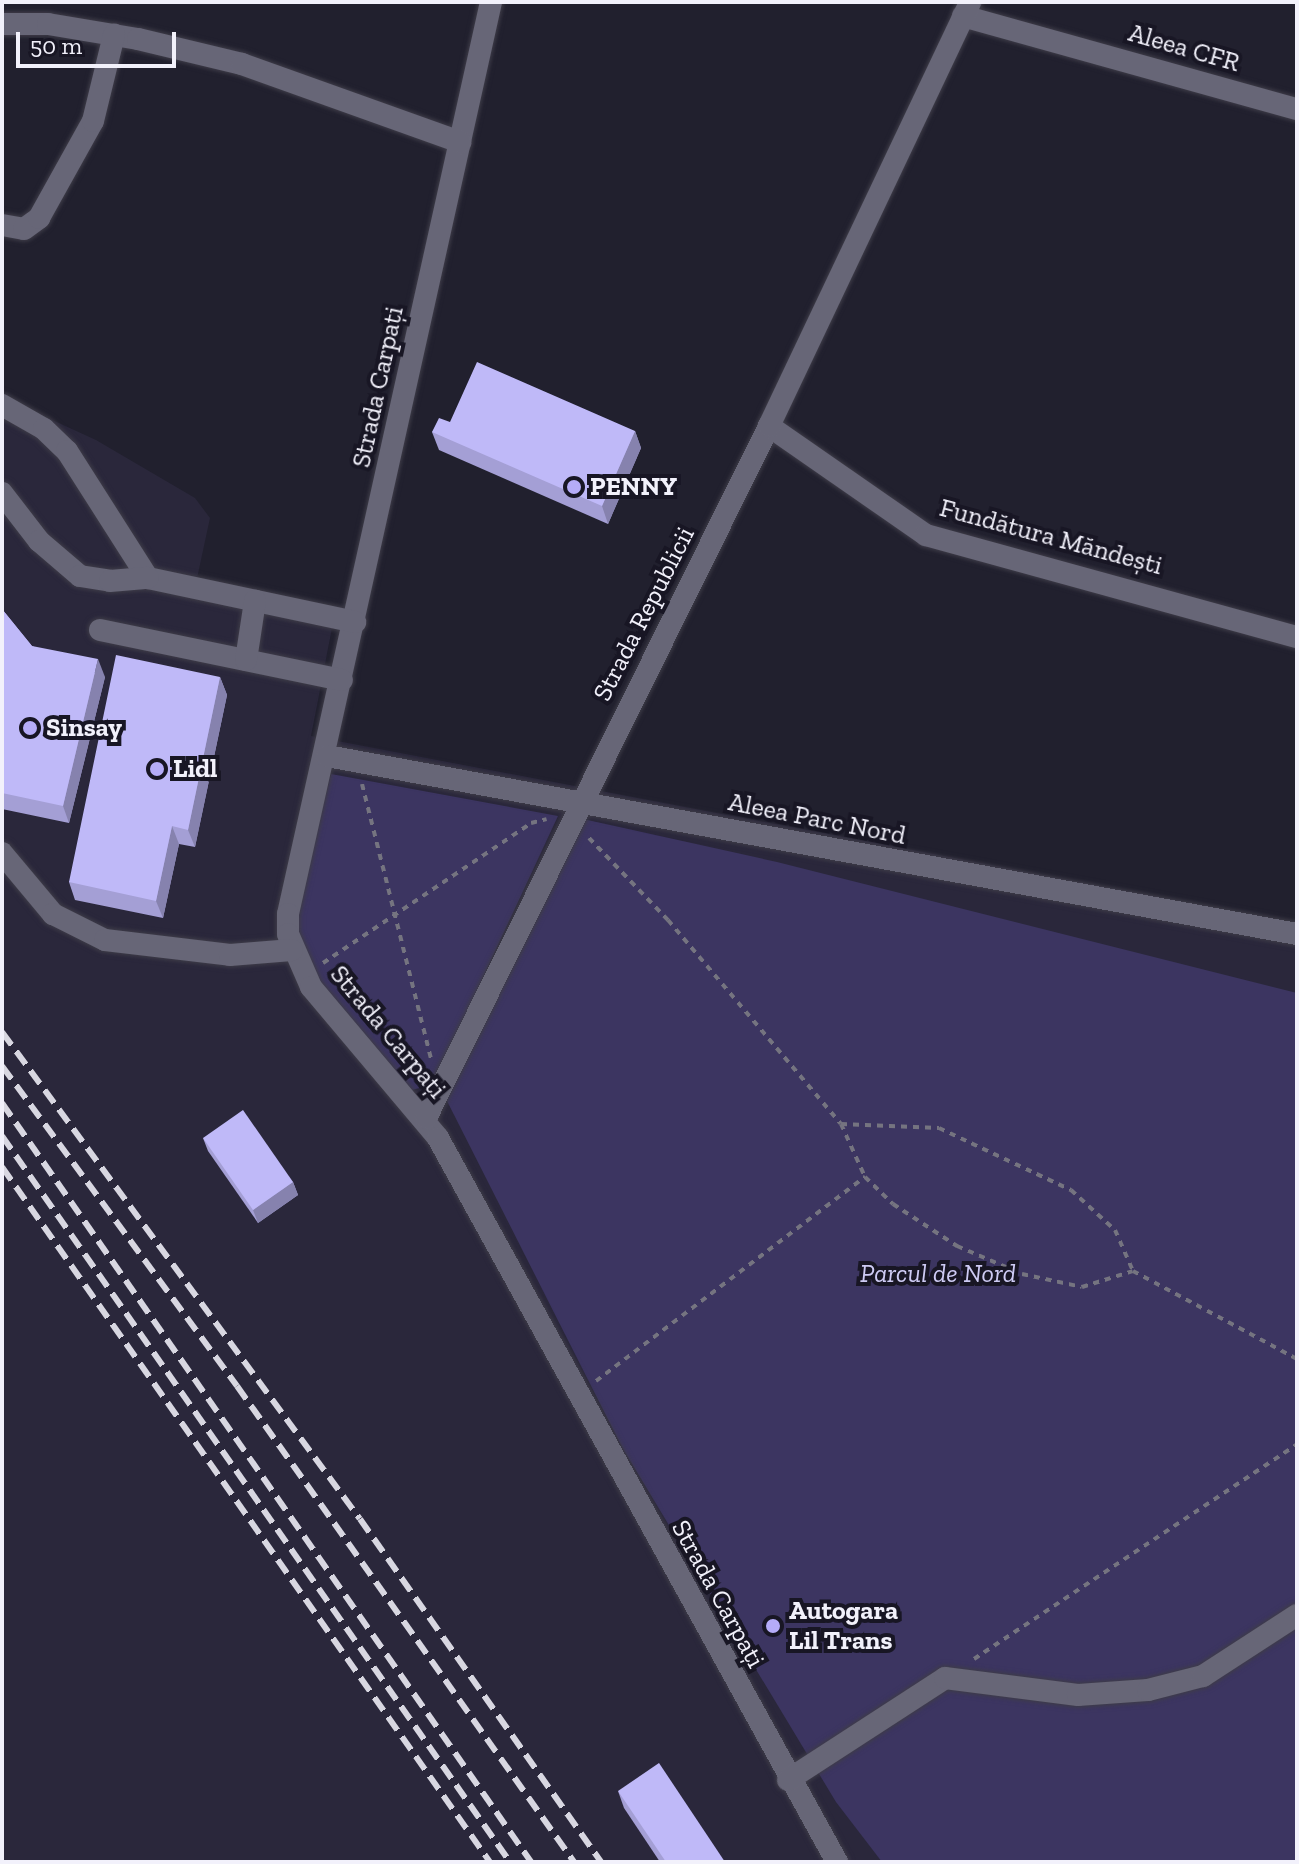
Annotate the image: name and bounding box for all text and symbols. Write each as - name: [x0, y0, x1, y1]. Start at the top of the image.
- scale bar: [20, 16, 180, 66]
- street label: Aleea CFR: [1125, 17, 1243, 79]
- text: 50 m: [30, 31, 82, 60]
- street label: Strada Carpați: [346, 304, 410, 470]
- place label: PENNY: [590, 471, 677, 503]
- marker: PENNY: [565, 478, 583, 496]
- street label: Fundătura Măndești: [936, 492, 1166, 582]
- street label: Strada Republicii: [587, 522, 701, 706]
- place label: Sinsay: [46, 712, 122, 744]
- marker: Sinsay: [21, 719, 39, 737]
- place label: Lidl: [173, 753, 218, 785]
- marker: Lidl: [148, 760, 166, 778]
- street label: Aleea Parc Nord: [726, 787, 908, 851]
- street label: Strada Carpați: [323, 959, 453, 1105]
- park label: Parcul de Nord: [860, 1258, 1016, 1290]
- street label: Strada Carpați: [665, 1515, 771, 1673]
- place label: Autogara Lil Trans: [789, 1595, 898, 1656]
- marker: Autogara Lil Trans: [764, 1617, 782, 1635]

